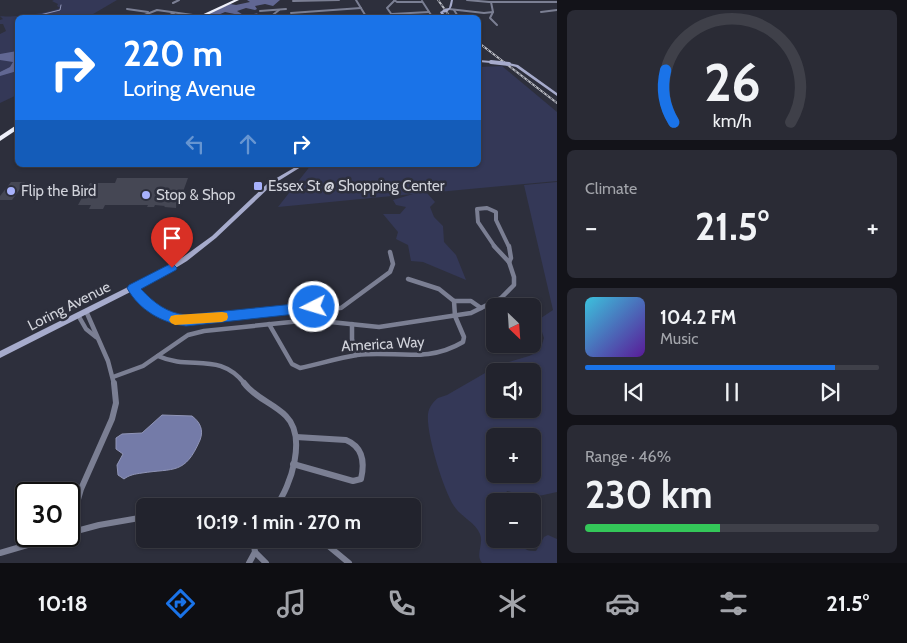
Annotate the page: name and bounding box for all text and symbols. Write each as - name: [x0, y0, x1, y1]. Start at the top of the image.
- text: 220 m: [123, 32, 223, 75]
- icon: right: [40, 35, 105, 100]
- text: 26: [704, 51, 760, 114]
- text: Loring Avenue: [123, 75, 255, 102]
- text: km/h: [712, 110, 752, 131]
- icon: left: [181, 130, 209, 158]
- icon: ahead: [234, 130, 262, 158]
- icon: right: [287, 130, 315, 158]
- place label: Essex St @ Shopping Center: [268, 177, 445, 195]
- text: Climate: [585, 179, 637, 198]
- marker: Essex St @ Shopping Center: [252, 180, 264, 192]
- place label: Flip the Bird: [21, 182, 96, 200]
- marker: Flip the Bird: [5, 185, 17, 197]
- place label: Stop & Shop: [156, 186, 235, 204]
- marker: Stop & Shop: [140, 189, 152, 201]
- text: 21.5°: [695, 203, 769, 250]
- text: −: [585, 210, 597, 244]
- text: +: [867, 210, 879, 244]
- pin: [151, 217, 193, 268]
- icon: arrive: [158, 224, 186, 252]
- street label: Loring Avenue: [25, 277, 114, 335]
- position arrow: [287, 280, 339, 332]
- north arrow: [486, 298, 541, 352]
- map controls: [486, 298, 541, 548]
- text: 104.2 FM: [660, 306, 736, 329]
- text: Music: [660, 329, 698, 348]
- street label: America Way: [341, 333, 426, 355]
- button: sound: [486, 363, 541, 418]
- icon: previous: [620, 378, 648, 406]
- icon: pause: [718, 378, 746, 406]
- icon: next: [816, 378, 844, 406]
- button: +: [486, 428, 541, 483]
- text: Range · 46%: [585, 447, 671, 466]
- text: 230 km: [585, 471, 712, 518]
- speed limit sign: 30: [15, 482, 80, 547]
- button: −: [486, 493, 541, 548]
- text: 10:19 · 1 min · 270 m: [196, 511, 361, 534]
- icon: directions: [163, 586, 198, 621]
- icon: music: [274, 586, 309, 621]
- icon: phone: [384, 586, 419, 621]
- icon: climate: [495, 586, 530, 621]
- icon: car: [605, 586, 640, 621]
- icon: filters: [716, 586, 751, 621]
- text: 10:18: [38, 590, 88, 617]
- text: 21.5°: [826, 590, 869, 617]

